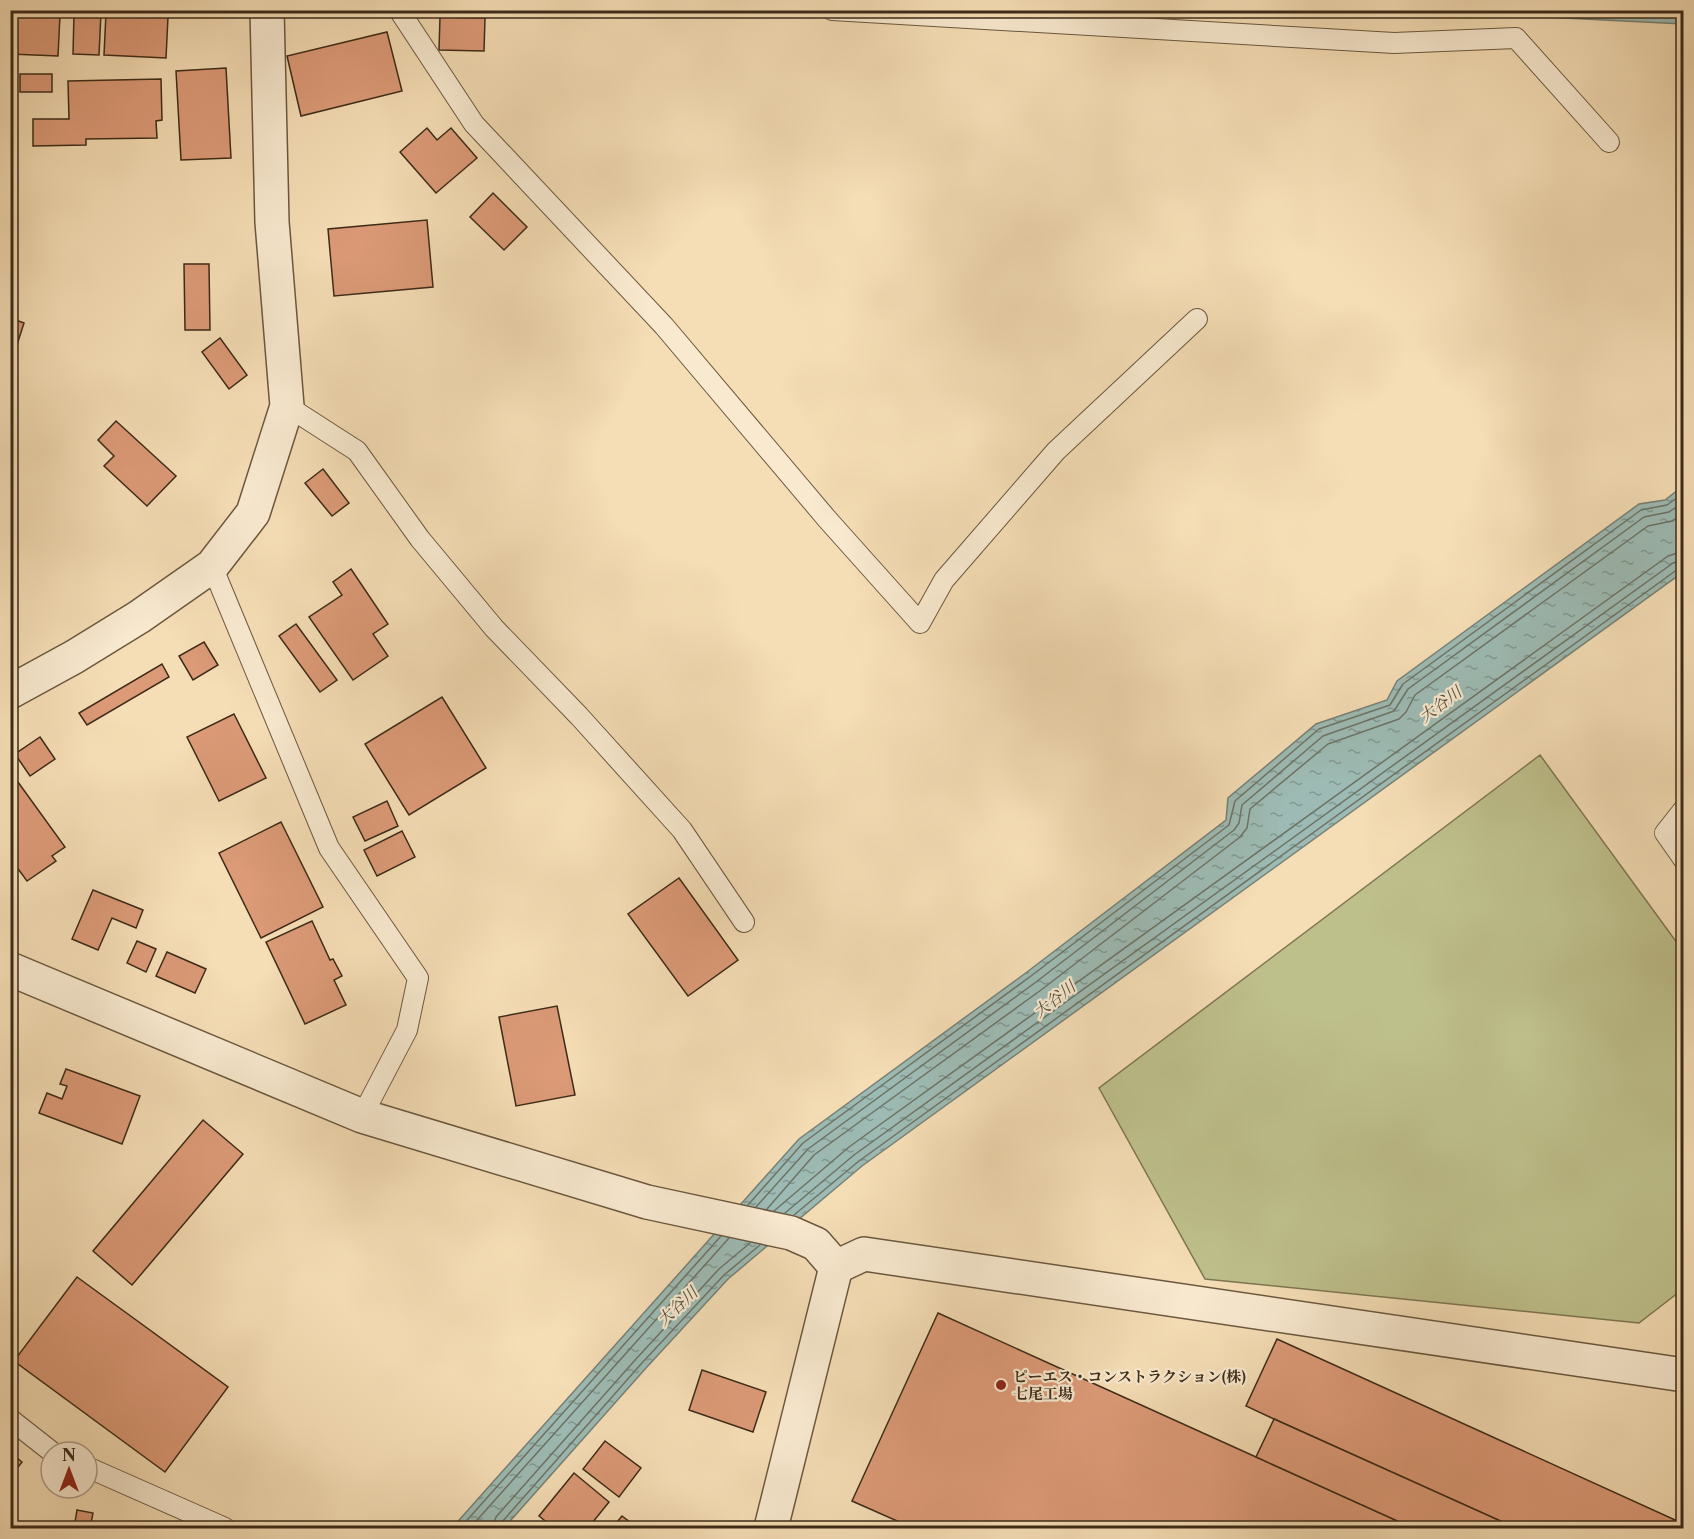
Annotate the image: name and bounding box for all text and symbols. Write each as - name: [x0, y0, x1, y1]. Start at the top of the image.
- water label: 大谷川: [1415, 680, 1467, 726]
- water label: 大谷川: [1029, 975, 1081, 1022]
- water label: 大谷川: [653, 1281, 703, 1330]
- place label: ピーエス・コンストラクション(株) 七尾工場: [1013, 1367, 1246, 1403]
- marker: ピーエス・コンストラクション(株) 七尾工場: [994, 1378, 1008, 1392]
- north arrow: [39, 1440, 99, 1500]
- text: N: [62, 1445, 76, 1465]

